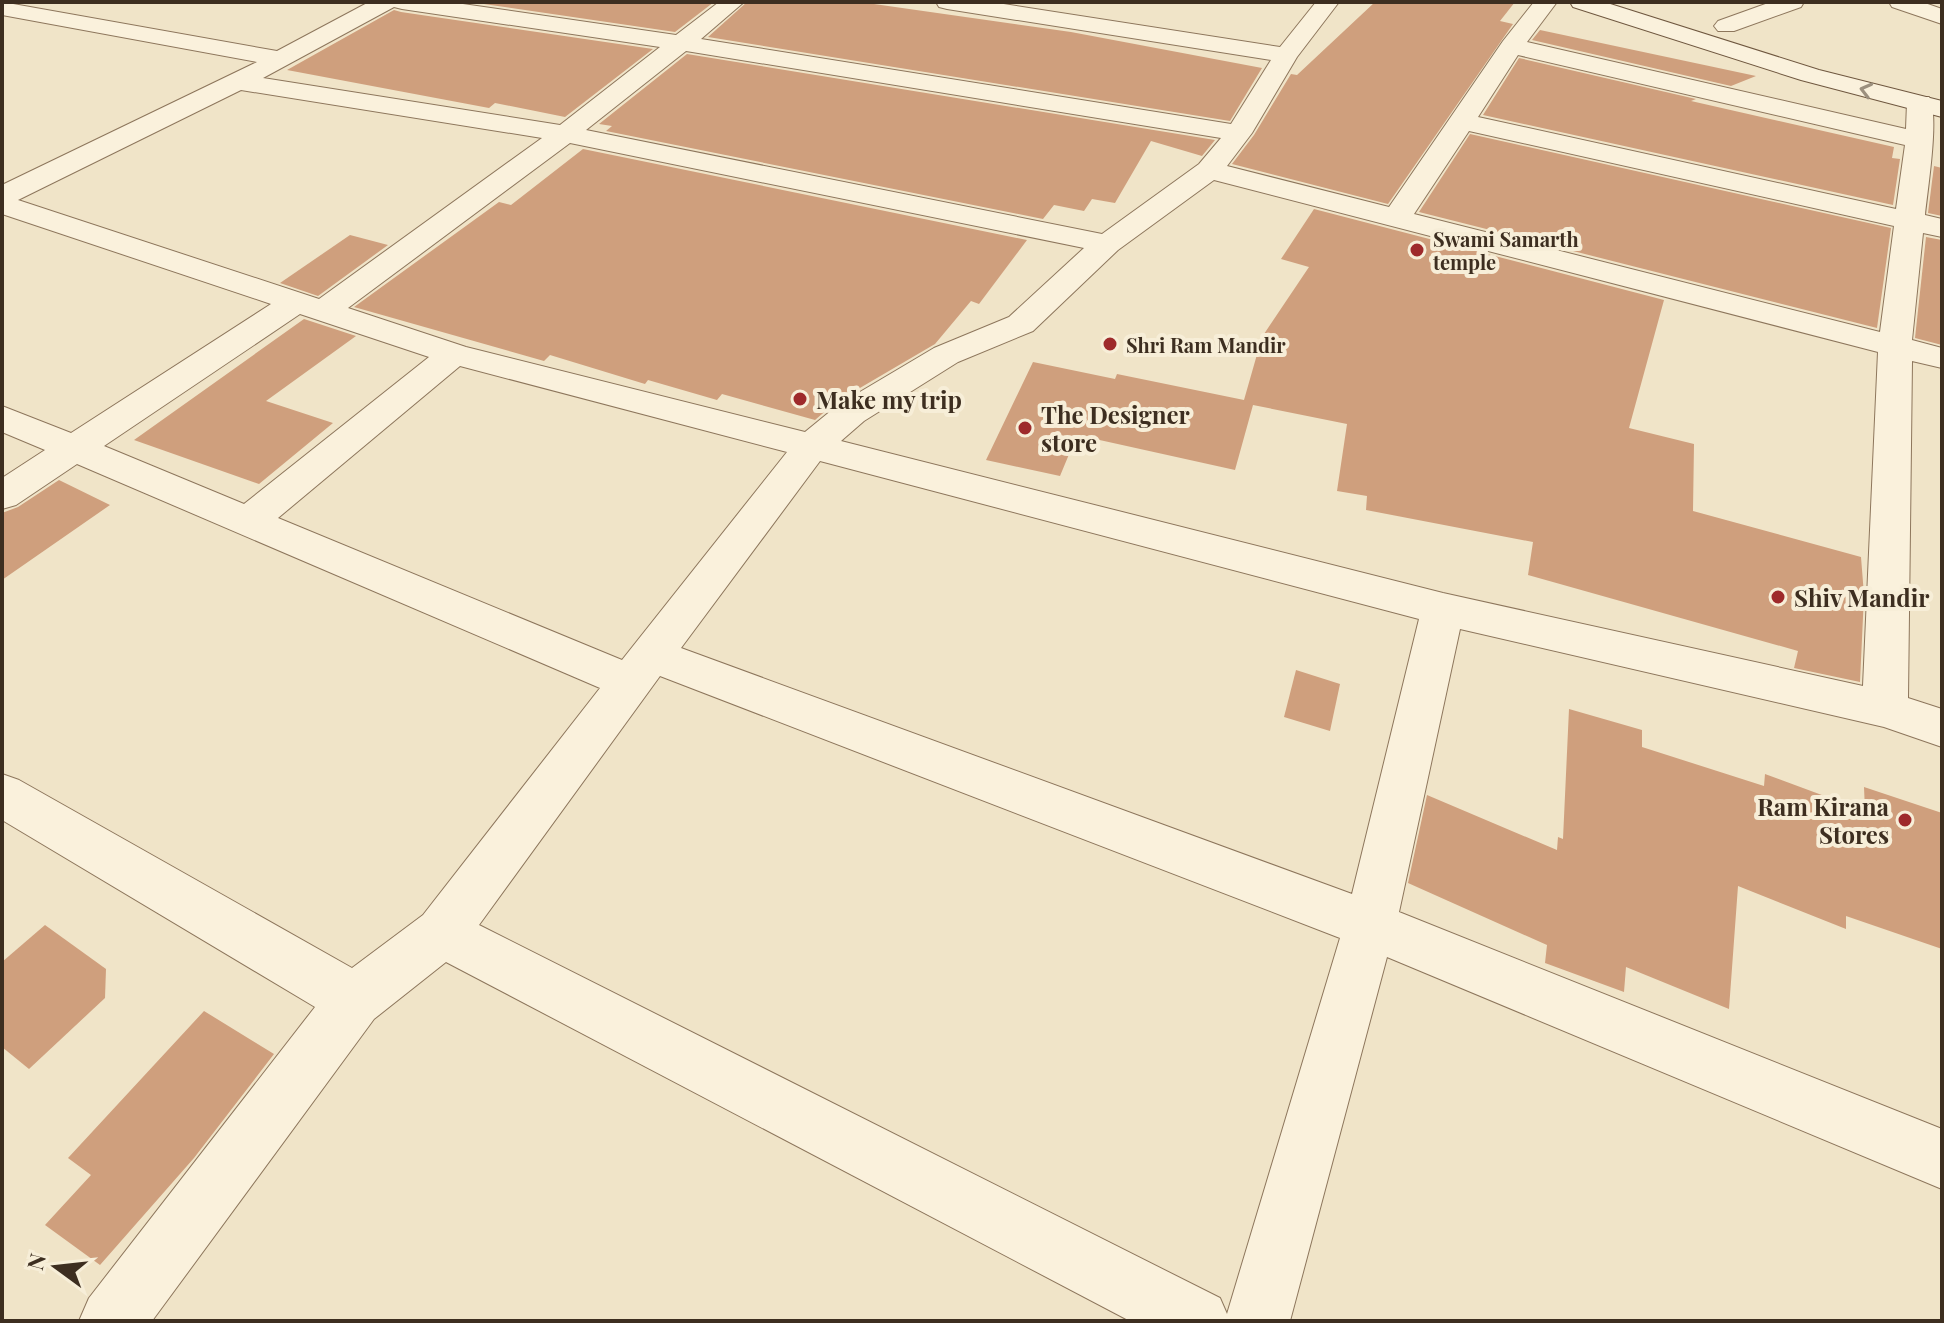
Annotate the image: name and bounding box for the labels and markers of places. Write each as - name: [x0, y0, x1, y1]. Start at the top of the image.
- place label: Swami Samarth temple: [1432, 225, 1579, 275]
- marker: Swami Samarth temple: [1408, 241, 1426, 259]
- place label: Shri Ram Mandir: [1126, 331, 1286, 358]
- marker: Shri Ram Mandir: [1101, 335, 1119, 353]
- place label: Make my trip: [816, 383, 962, 415]
- marker: Make my trip: [791, 390, 809, 408]
- place label: The Designer store: [1041, 398, 1190, 458]
- marker: The Designer store: [1016, 419, 1034, 437]
- place label: Shiv Mandir: [1794, 581, 1930, 613]
- marker: Shiv Mandir: [1769, 588, 1787, 606]
- place label: Ram Kirana Stores: [1757, 790, 1890, 850]
- marker: Ram Kirana Stores: [1896, 811, 1914, 829]

